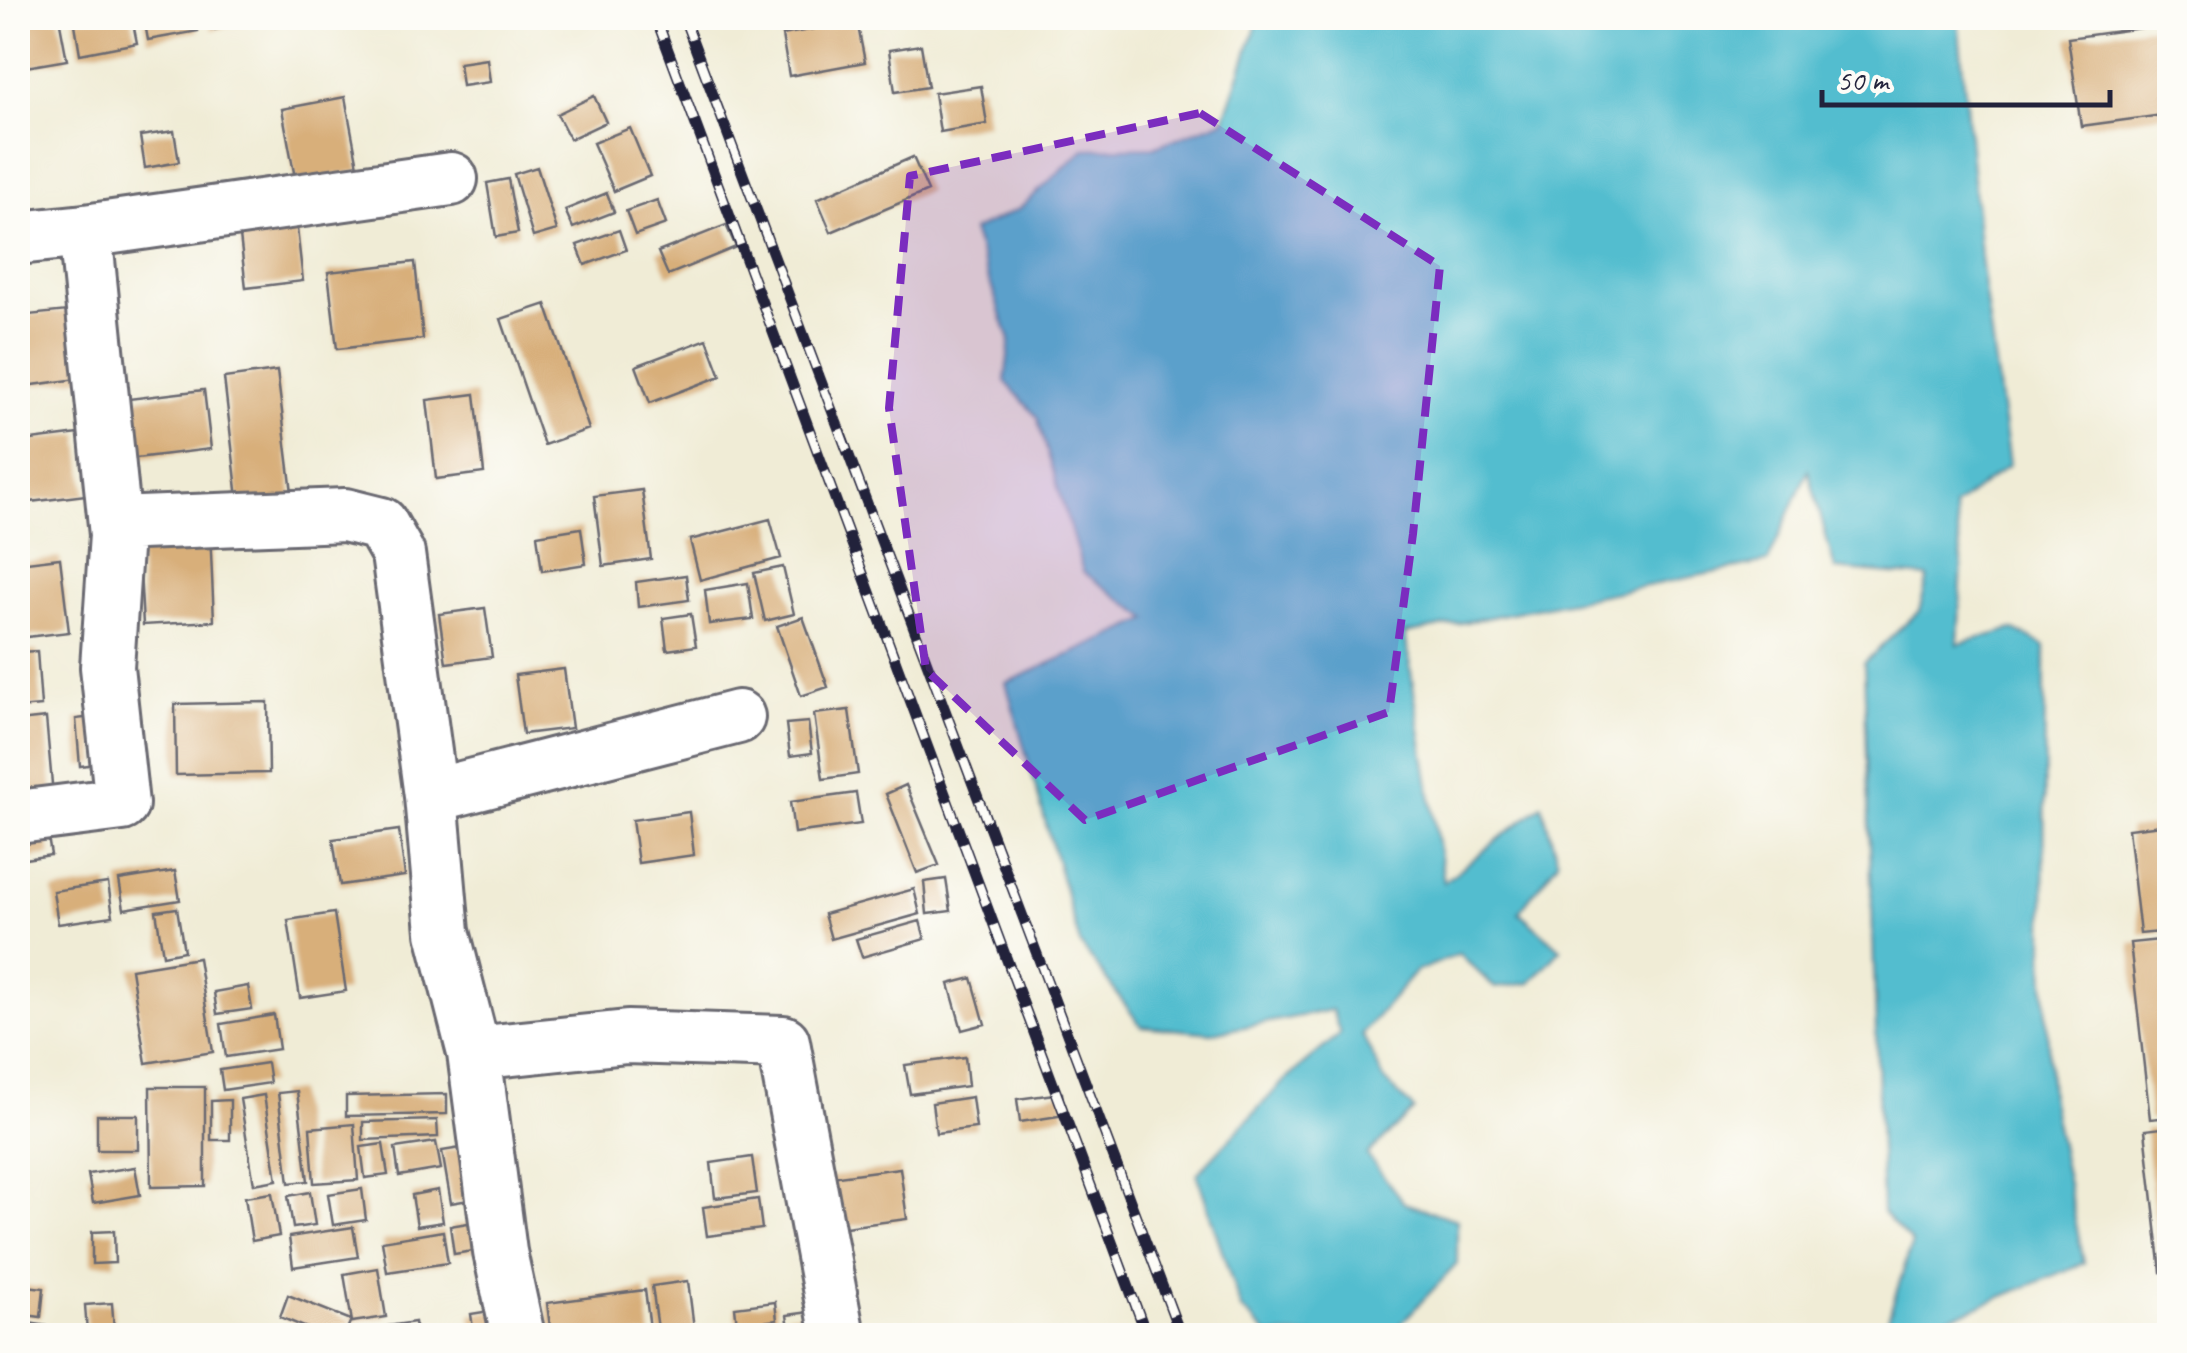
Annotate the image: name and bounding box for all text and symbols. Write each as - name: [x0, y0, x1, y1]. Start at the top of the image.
- scale bar: [1822, 45, 2110, 107]
- text: 50 m: [1837, 61, 1890, 99]

